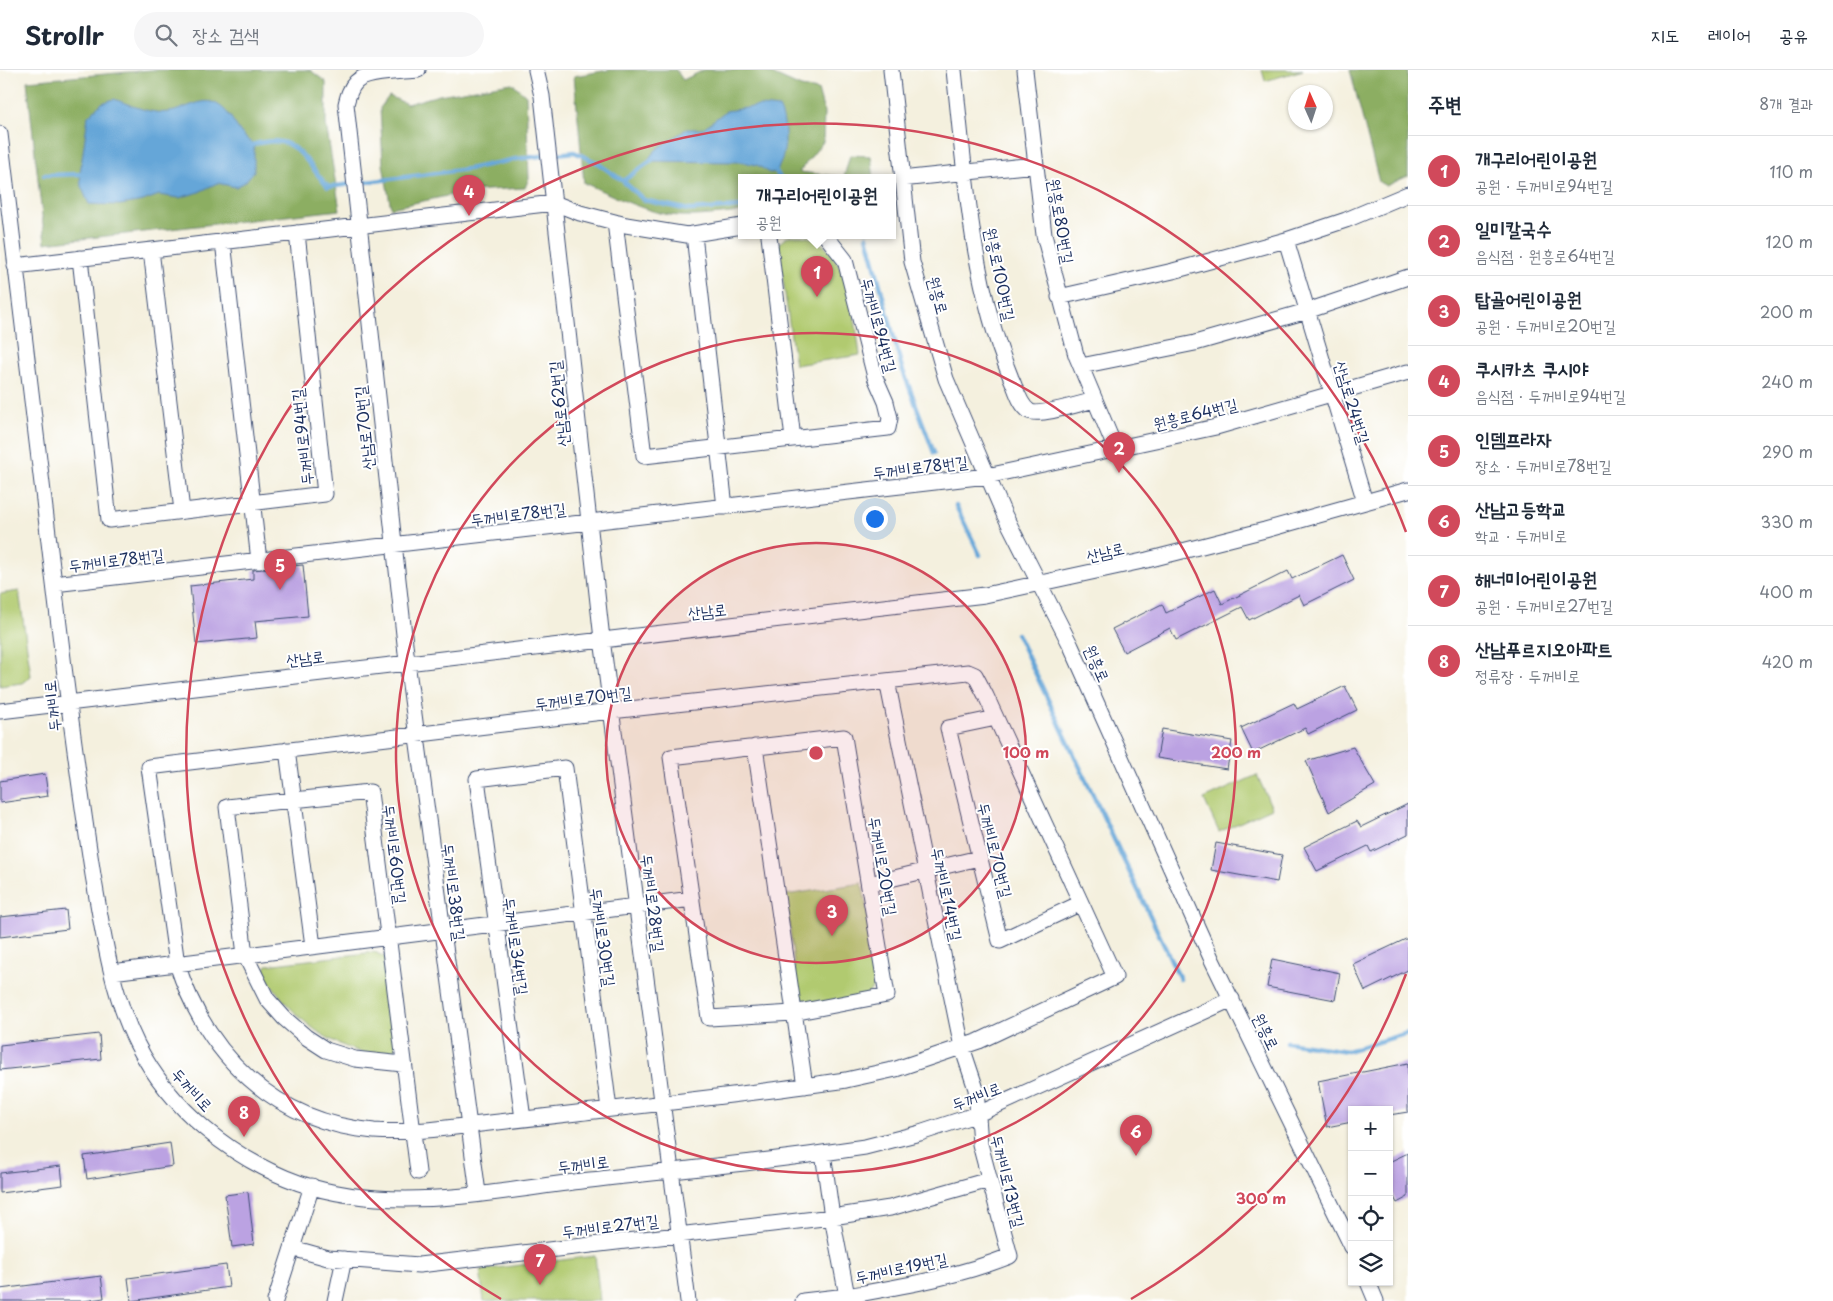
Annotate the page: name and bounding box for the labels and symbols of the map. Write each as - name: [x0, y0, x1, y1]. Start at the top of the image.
- north arrow: [1288, 85, 1333, 130]
- pin: 4: [453, 175, 485, 216]
- street label: 원흥로80번길: [1043, 177, 1081, 266]
- street label: 원흥로100번길: [979, 225, 1023, 323]
- pin: 1: [801, 256, 833, 297]
- street label: 원흥로: [922, 273, 956, 317]
- street label: 두꺼비로94번길: [856, 275, 904, 375]
- street label: 산남로24번길: [1329, 357, 1377, 447]
- street label: 산남로62번길: [542, 360, 574, 448]
- street label: 산남로70번길: [347, 384, 379, 471]
- street label: 두꺼비로94번길: [284, 387, 318, 487]
- street label: 원흥로64번길: [1150, 391, 1240, 435]
- pin: 2: [1103, 432, 1135, 473]
- street label: 두꺼비로78번길: [871, 448, 969, 484]
- street label: 두꺼비로78번길: [469, 495, 567, 531]
- your location: [862, 506, 888, 532]
- street label: 산남로: [1083, 535, 1127, 567]
- street label: 두꺼비로78번길: [67, 541, 165, 577]
- pin: 5: [264, 549, 296, 590]
- street label: 산남로: [687, 596, 727, 624]
- street label: 원흥로: [1079, 640, 1117, 686]
- street label: 산남로: [284, 643, 326, 671]
- street label: 두꺼비로: [36, 679, 66, 733]
- street label: 두꺼비로70번길: [533, 679, 633, 715]
- text: 100 m: [1003, 740, 1049, 763]
- text: 200 m: [1211, 740, 1261, 763]
- centre of rings: [807, 744, 825, 762]
- street label: 두꺼비로70번길: [973, 800, 1019, 900]
- street label: 두꺼비로60번길: [378, 803, 414, 905]
- street label: 두꺼비로20번길: [863, 815, 905, 917]
- street label: 두꺼비로38번길: [437, 842, 473, 942]
- street label: 두꺼비로14번길: [926, 845, 970, 943]
- street label: 두꺼비로28번길: [636, 853, 672, 954]
- street label: 두꺼비로30번길: [585, 886, 623, 988]
- pin: 3: [816, 895, 848, 936]
- street label: 두꺼비로34번길: [498, 896, 536, 997]
- street label: 원흥로: [1248, 1008, 1286, 1054]
- street label: 두꺼비로: [167, 1062, 219, 1116]
- street label: 두꺼비로: [948, 1075, 1004, 1115]
- pin: 8: [228, 1096, 260, 1137]
- pin: 6: [1120, 1115, 1152, 1156]
- street label: 두꺼비로13번길: [986, 1132, 1032, 1230]
- street label: 두꺼비로: [556, 1148, 610, 1178]
- text: 300 m: [1236, 1186, 1286, 1209]
- street label: 두꺼비로27번길: [560, 1207, 660, 1243]
- pin: 7: [524, 1244, 556, 1285]
- street label: 두꺼비로19번길: [853, 1245, 949, 1288]

